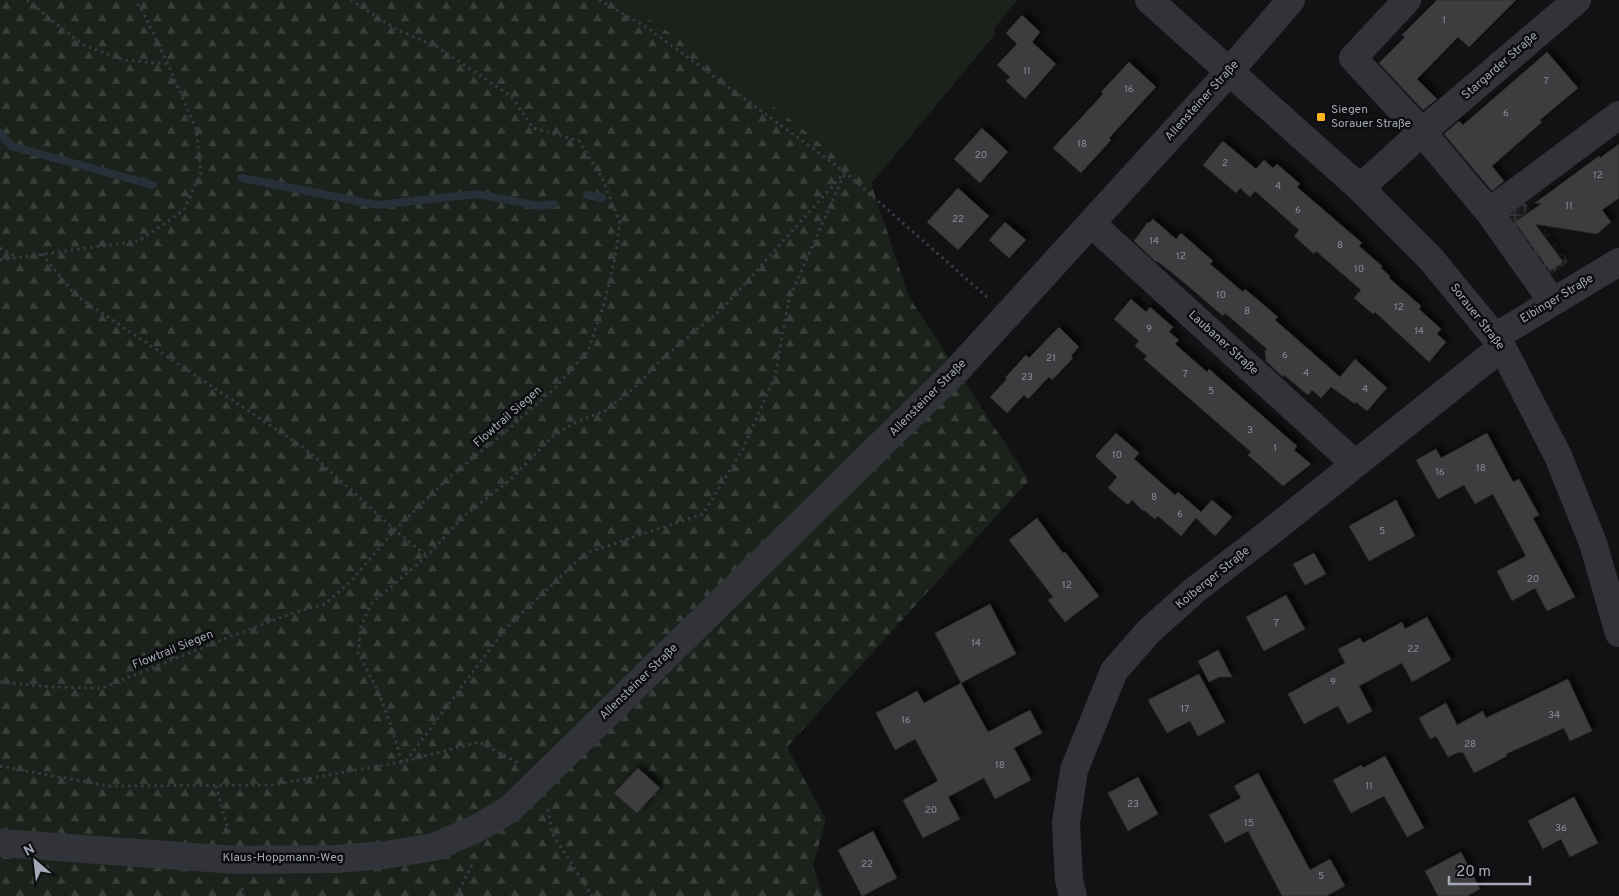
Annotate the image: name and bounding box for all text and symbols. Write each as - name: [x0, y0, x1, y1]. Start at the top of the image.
- house number: 1: [1442, 14, 1446, 27]
- street label: Stargarder Straße: [1459, 29, 1541, 103]
- street label: Allensteiner Straße: [1162, 57, 1242, 145]
- house number: 11: [1023, 65, 1031, 78]
- house number: 7: [1543, 75, 1549, 88]
- house number: 16: [1124, 83, 1134, 96]
- place label: Siegen Sorauer Straße: [1331, 102, 1411, 132]
- house number: 6: [1503, 107, 1509, 120]
- marker: Siegen Sorauer Straße: [1315, 111, 1327, 123]
- house number: 18: [1077, 138, 1087, 151]
- house number: 20: [975, 149, 987, 162]
- house number: 2: [1222, 157, 1228, 170]
- house number: 12: [1593, 169, 1603, 182]
- house number: 4: [1275, 180, 1281, 193]
- house number: 11: [1565, 200, 1573, 213]
- house number: 6: [1295, 204, 1301, 217]
- house number: 22: [952, 213, 964, 226]
- house number: 14: [1149, 235, 1159, 248]
- house number: 8: [1337, 239, 1343, 252]
- house number: 12: [1176, 250, 1186, 263]
- house number: 10: [1354, 263, 1364, 276]
- street label: Elbinger Straße: [1517, 271, 1597, 327]
- street label: Sorauer Straße: [1446, 281, 1508, 353]
- house number: 10: [1216, 289, 1226, 302]
- house number: 12: [1394, 301, 1404, 314]
- house number: 8: [1244, 305, 1250, 318]
- street label: Laubaner Straße: [1185, 307, 1261, 379]
- house number: 9: [1146, 323, 1152, 336]
- house number: 14: [1414, 325, 1424, 338]
- house number: 6: [1282, 349, 1288, 362]
- house number: 21: [1046, 352, 1056, 365]
- street label: Allensteiner Straße: [886, 356, 970, 440]
- house number: 4: [1303, 367, 1309, 380]
- house number: 7: [1182, 368, 1188, 381]
- house number: 23: [1021, 371, 1033, 384]
- street label: Flowtrail Siegen: [470, 383, 546, 451]
- house number: 4: [1362, 383, 1368, 396]
- house number: 5: [1208, 385, 1214, 398]
- house number: 3: [1247, 424, 1253, 437]
- house number: 1: [1273, 442, 1277, 455]
- house number: 10: [1112, 449, 1122, 462]
- house number: 18: [1476, 462, 1486, 475]
- house number: 16: [1435, 466, 1445, 479]
- house number: 8: [1151, 491, 1157, 504]
- house number: 6: [1177, 508, 1183, 521]
- house number: 5: [1379, 525, 1385, 538]
- street label: Kolberger Straße: [1173, 543, 1253, 613]
- house number: 20: [1527, 573, 1539, 586]
- house number: 12: [1062, 579, 1072, 592]
- house number: 7: [1273, 617, 1279, 630]
- street label: Flowtrail Siegen: [130, 626, 216, 674]
- house number: 14: [971, 637, 981, 650]
- street label: Allensteiner Straße: [596, 640, 682, 724]
- house number: 22: [1407, 643, 1419, 656]
- house number: 9: [1330, 676, 1336, 689]
- house number: 17: [1181, 703, 1189, 716]
- house number: 34: [1548, 709, 1560, 722]
- house number: 16: [901, 714, 911, 727]
- house number: 28: [1464, 738, 1476, 751]
- house number: 18: [995, 759, 1005, 772]
- house number: 11: [1365, 780, 1373, 793]
- house number: 23: [1127, 798, 1139, 811]
- house number: 20: [925, 804, 937, 817]
- house number: 15: [1244, 817, 1254, 830]
- house number: 36: [1555, 822, 1567, 835]
- north arrow: [10, 836, 60, 886]
- text: N: [21, 841, 38, 861]
- street label: Klaus-Hoppmann-Weg: [222, 850, 344, 866]
- scale bar: [1449, 854, 1530, 886]
- house number: 22: [861, 858, 873, 871]
- text: 20 m: [1456, 863, 1491, 882]
- house number: 5: [1318, 870, 1324, 883]

